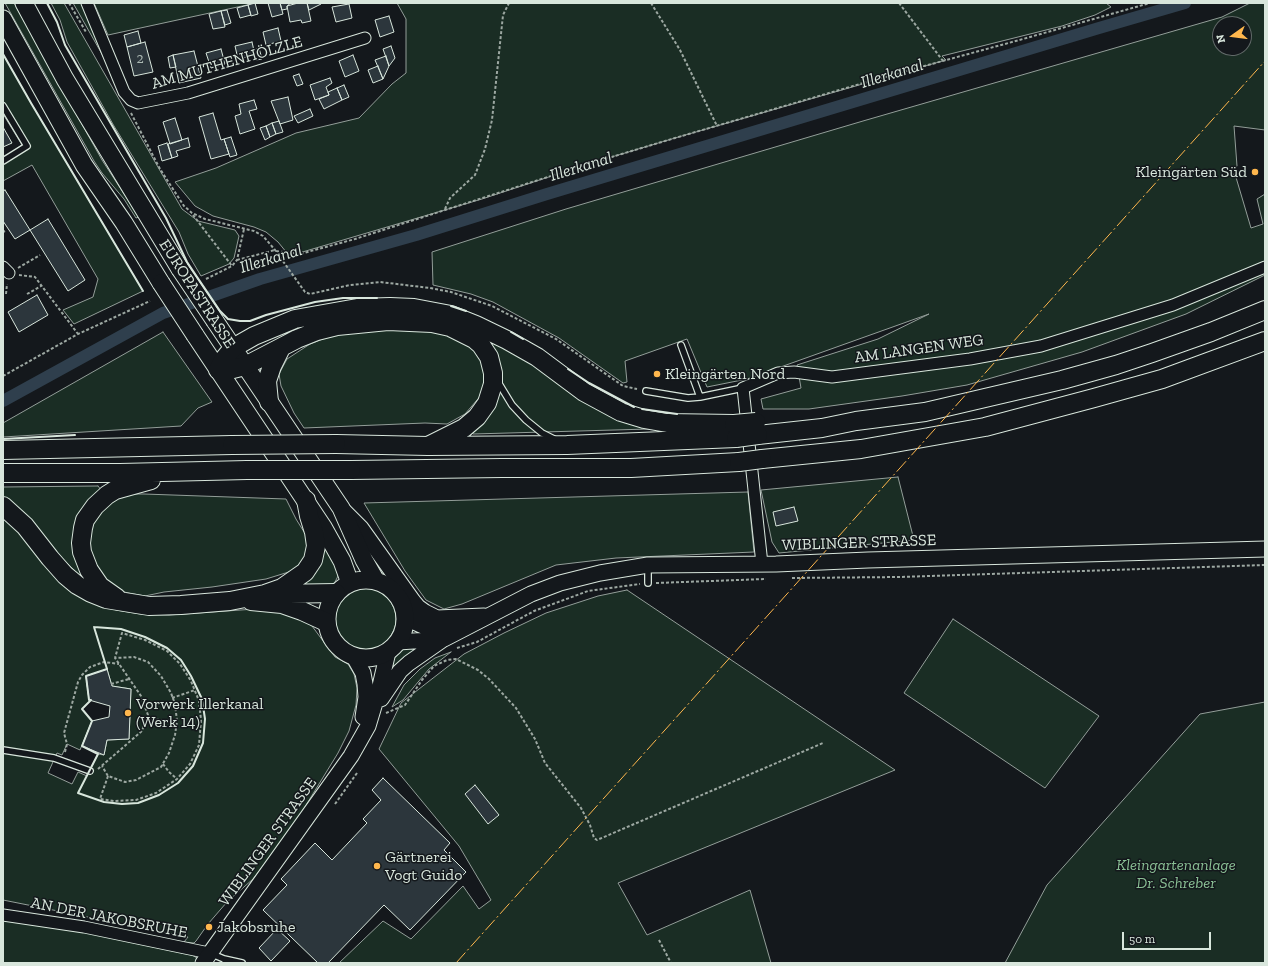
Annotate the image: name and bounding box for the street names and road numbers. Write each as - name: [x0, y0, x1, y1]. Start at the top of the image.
- street label: AM MUTHENHÖLZLE: [149, 32, 305, 94]
- street label: EUROPASTRASSE: [155, 236, 239, 352]
- street label: AM LANGEN WEG: [853, 330, 985, 368]
- street label: WIBLINGER STRASSE: [782, 531, 936, 555]
- street label: WIBLINGER STRASSE: [215, 774, 321, 910]
- street label: AN DER JAKOBSRUHE: [29, 893, 189, 943]

